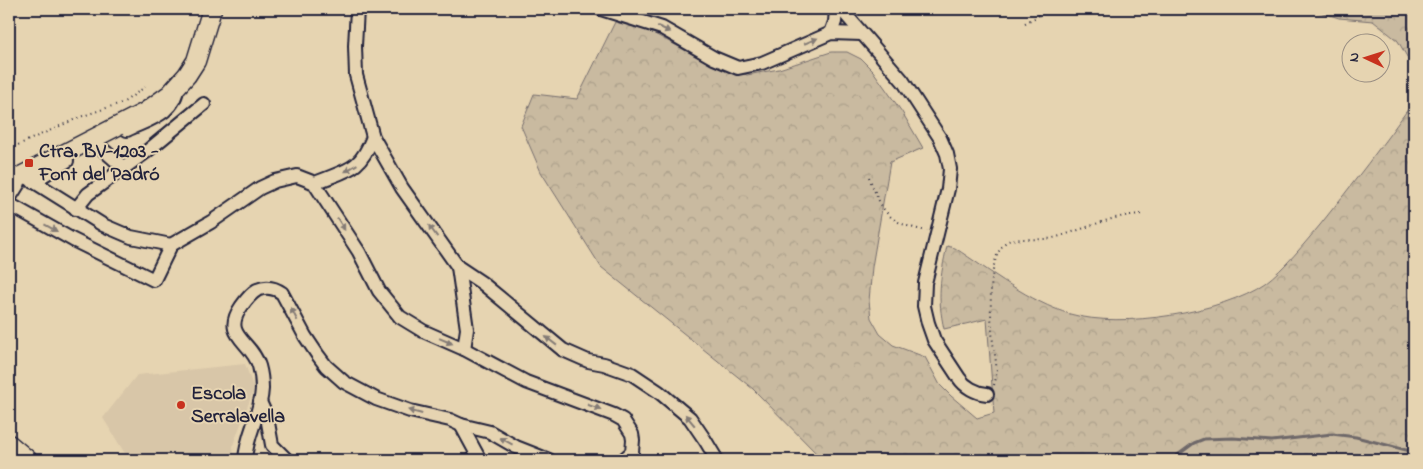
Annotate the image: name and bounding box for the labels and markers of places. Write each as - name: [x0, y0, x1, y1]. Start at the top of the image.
- place label: Ctra. BV-1203 - Font del Padró: [38, 138, 160, 190]
- marker: Ctra. BV-1203 - Font del Padró: [23, 157, 35, 169]
- place label: Escola Serralavella: [191, 380, 285, 432]
- marker: Escola Serralavella: [175, 399, 187, 411]

